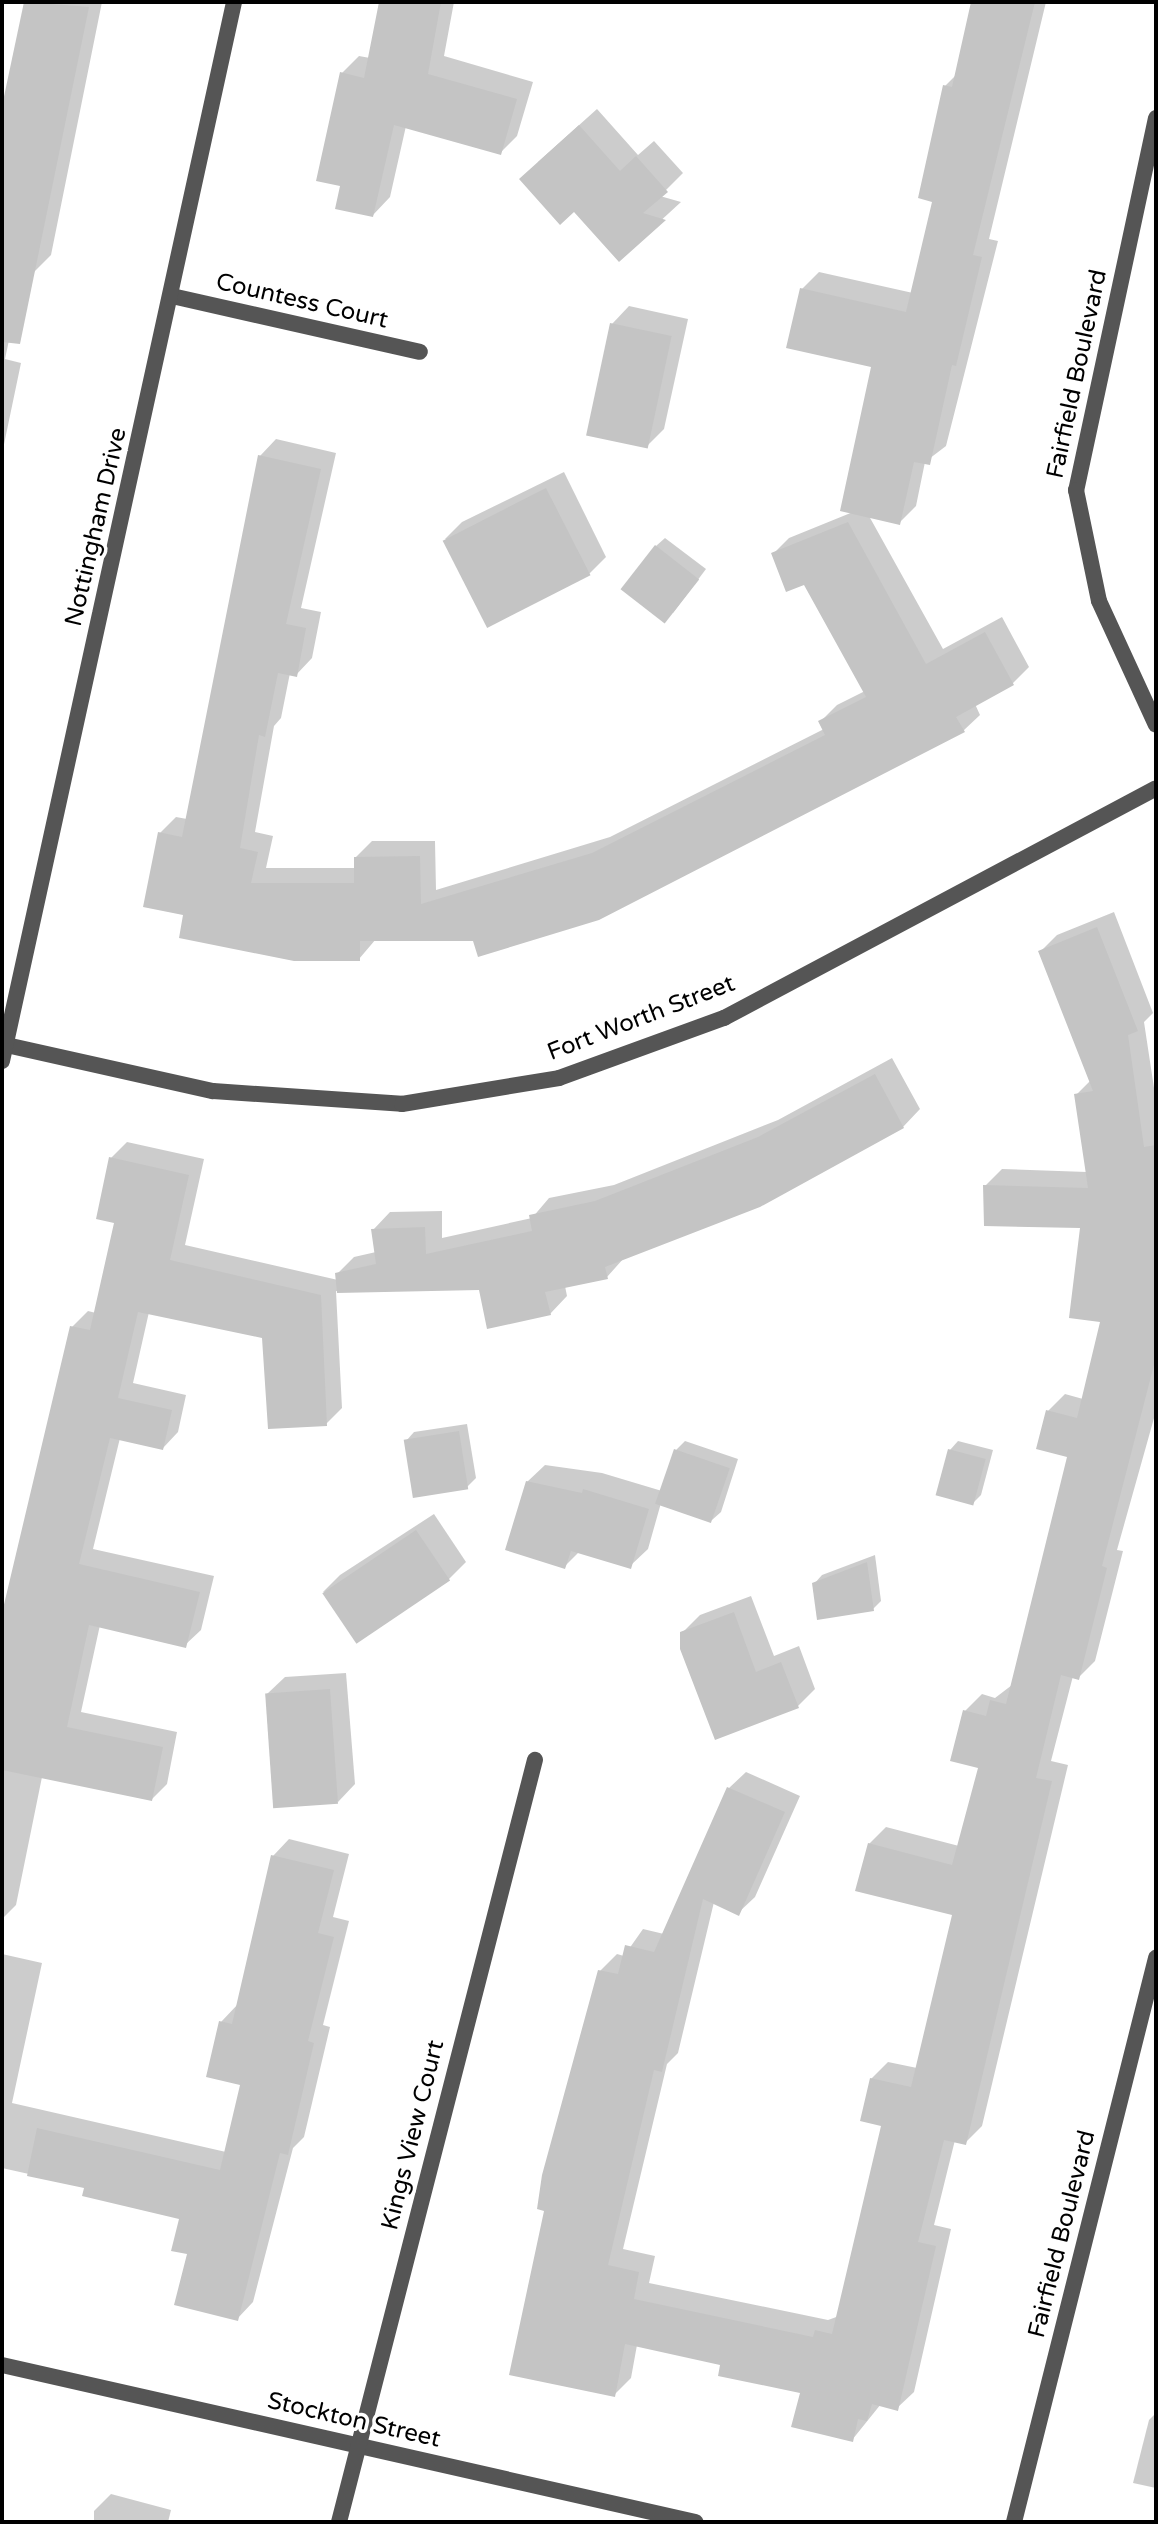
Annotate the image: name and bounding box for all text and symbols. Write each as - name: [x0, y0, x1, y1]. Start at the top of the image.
- street label: Countess Court: [213, 267, 391, 335]
- street label: Fairfield Boulevard: [1041, 267, 1113, 481]
- street label: Nottingham Drive: [59, 425, 133, 629]
- street label: Fort Worth Street: [543, 969, 739, 1067]
- street label: Kings View Court: [375, 2037, 451, 2233]
- street label: Fairfield Boulevard: [1022, 2127, 1102, 2341]
- street label: Stockton Street: [265, 2386, 443, 2454]

